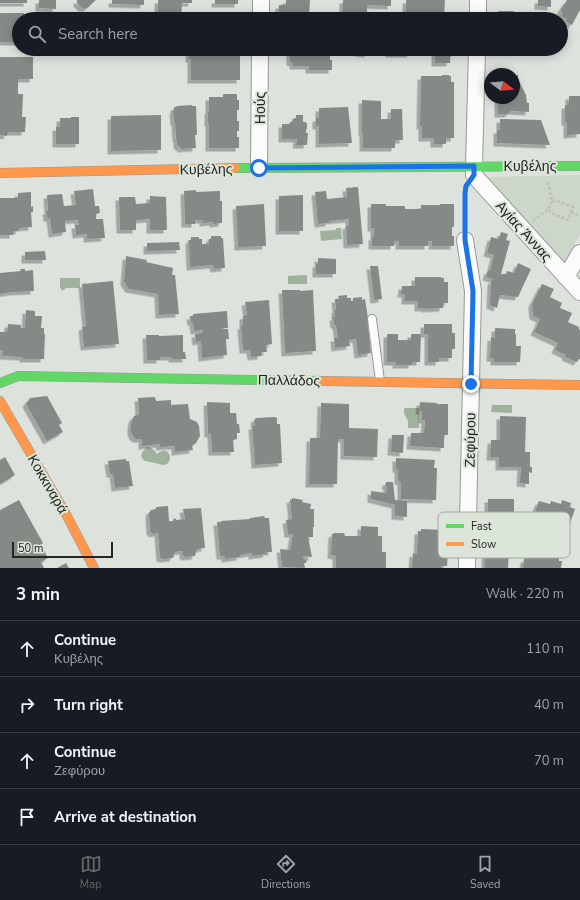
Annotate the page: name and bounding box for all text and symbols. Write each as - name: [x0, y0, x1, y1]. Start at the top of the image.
- search box: [12, 12, 568, 56]
- icon: search: [26, 23, 48, 45]
- text: Search here: [58, 24, 138, 44]
- north arrow: [484, 68, 520, 104]
- street label: Ηούς: [251, 92, 270, 124]
- street label: Κυβέλης: [504, 157, 557, 176]
- route start: [250, 159, 268, 177]
- street label: Κυβέλης: [179, 160, 233, 179]
- street label: Αγίας Άννας: [491, 197, 556, 266]
- street label: Παλλάδος: [258, 370, 321, 391]
- route end: [462, 375, 480, 393]
- street label: Ζεφύρου: [461, 412, 480, 468]
- street label: Κοκκιναρά: [23, 451, 72, 517]
- legend: [438, 512, 570, 558]
- text: Fast: [471, 519, 492, 534]
- text: Slow: [471, 537, 496, 552]
- scale bar: [12, 540, 113, 559]
- text: 50 m: [18, 541, 43, 556]
- text: 3 min: [16, 583, 60, 606]
- text: Walk · 220 m: [486, 585, 564, 603]
- text: Continue: [54, 630, 116, 650]
- icon: ahead: [16, 638, 38, 660]
- text: 110 m: [526, 640, 564, 658]
- text: Κυβέλης: [54, 650, 103, 668]
- icon: right: [16, 694, 38, 716]
- text: Turn right: [54, 695, 123, 715]
- text: 40 m: [534, 696, 564, 714]
- text: Continue: [54, 742, 116, 762]
- icon: ahead: [16, 750, 38, 772]
- text: 70 m: [534, 752, 564, 770]
- text: Ζεφύρου: [54, 762, 105, 780]
- icon: arrive: [16, 806, 38, 828]
- text: Arrive at destination: [54, 807, 197, 827]
- tab: Map: [80, 853, 102, 892]
- tab: Directions: [261, 853, 311, 892]
- tab: Saved: [470, 853, 500, 892]

